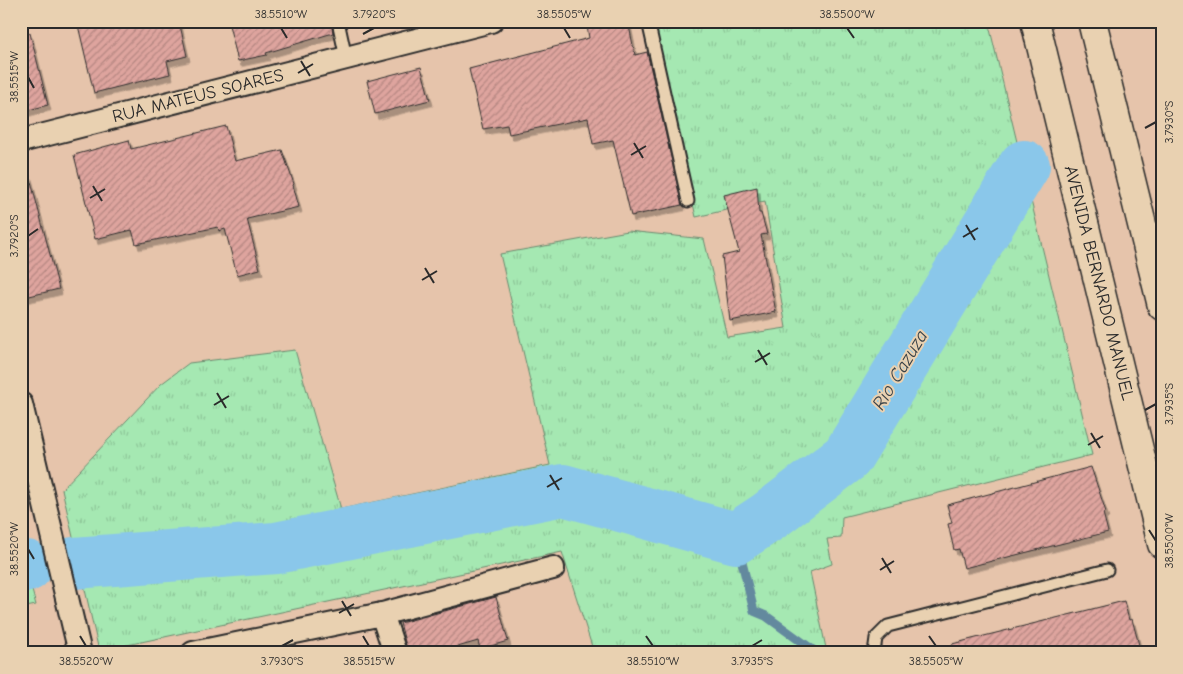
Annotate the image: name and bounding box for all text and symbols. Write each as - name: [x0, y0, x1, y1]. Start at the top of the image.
- text: 38.5510°W: [255, 7, 308, 21]
- text: 3.7920°S: [352, 7, 396, 21]
- text: 38.5505°W: [537, 7, 592, 21]
- text: 38.5500°W: [819, 7, 875, 21]
- text: 38.5515°W: [7, 51, 21, 103]
- street label: RUA MATEUS SOARES: [110, 65, 286, 127]
- text: 3.7930°S: [1162, 100, 1176, 143]
- street label: AVENIDA BERNARDO MANUEL: [1060, 163, 1138, 403]
- text: 3.7920°S: [7, 214, 21, 258]
- water label: Rio Cazuza: [868, 326, 932, 414]
- text: 3.7935°S: [1162, 383, 1176, 425]
- text: 38.5500°W: [1162, 513, 1176, 569]
- text: 38.5520°W: [7, 521, 21, 576]
- text: 38.5520°W: [59, 654, 114, 668]
- text: 3.7930°S: [261, 654, 304, 668]
- text: 38.5515°W: [343, 654, 395, 668]
- text: 38.5510°W: [627, 654, 680, 668]
- text: 3.7935°S: [731, 654, 773, 668]
- text: 38.5505°W: [909, 654, 964, 668]

